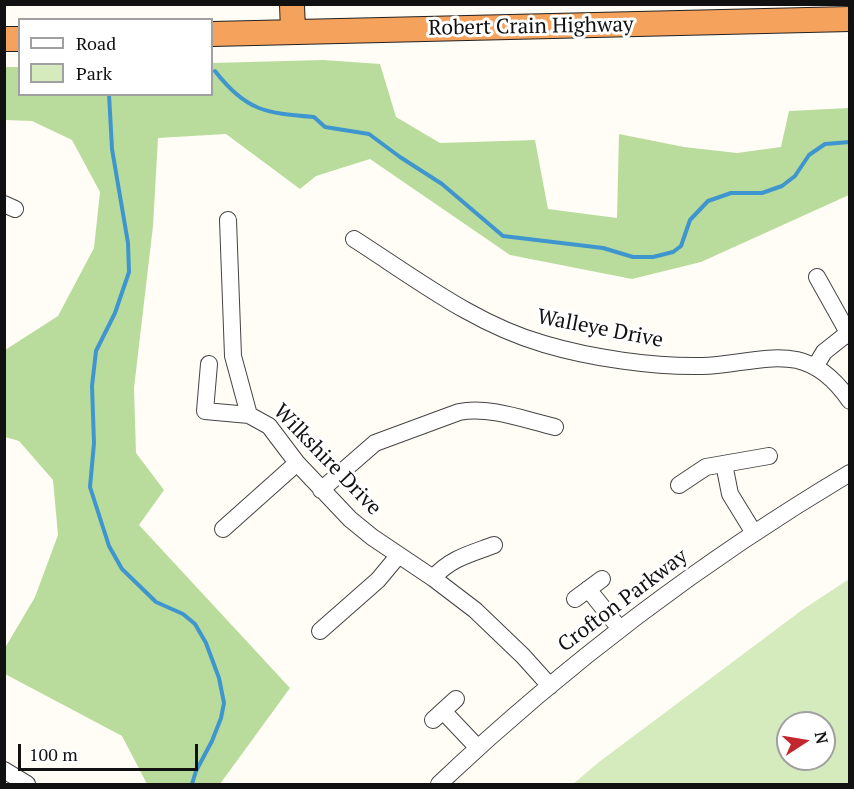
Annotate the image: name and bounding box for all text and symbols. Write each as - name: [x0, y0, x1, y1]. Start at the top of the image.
- street label: Robert Crain Highway: [428, 13, 634, 41]
- legend: [18, 18, 213, 96]
- text: Road: [76, 31, 116, 55]
- text: Park: [76, 61, 112, 85]
- street label: Walleye Drive: [535, 304, 665, 354]
- street label: Wilkshire Drive: [268, 399, 386, 521]
- street label: Crofton Parkway: [553, 544, 693, 658]
- north arrow: [776, 711, 836, 771]
- text: N: [810, 729, 834, 746]
- scale bar: [21, 732, 201, 770]
- text: 100 m: [29, 742, 78, 766]

